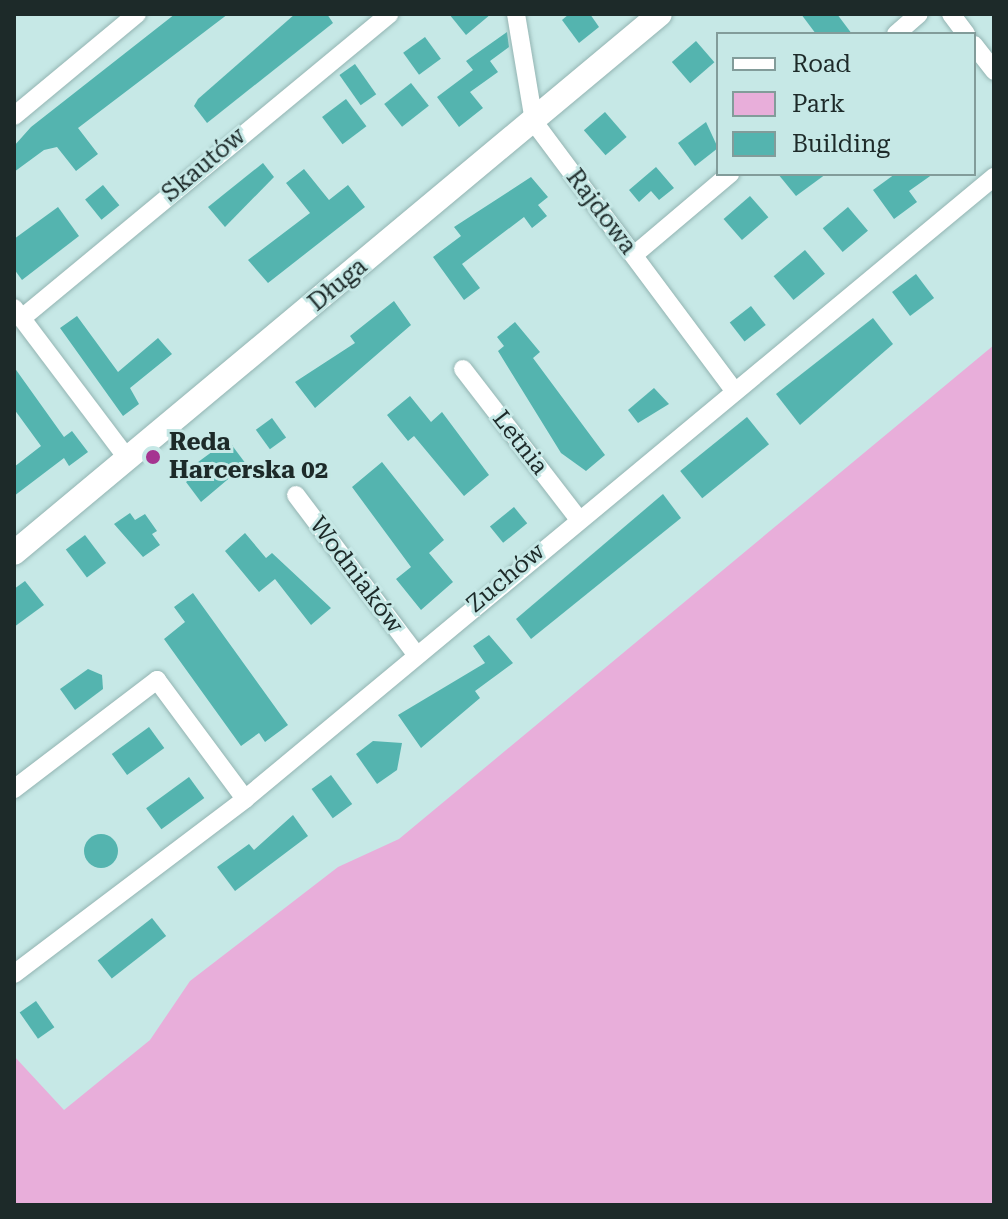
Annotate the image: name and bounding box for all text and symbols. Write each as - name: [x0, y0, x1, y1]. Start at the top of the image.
- legend: [716, 32, 976, 176]
- text: Road: [792, 50, 851, 78]
- text: Park: [792, 90, 845, 118]
- street label: Skautów: [156, 122, 252, 208]
- text: Building: [792, 130, 890, 158]
- street label: Rajdowa: [560, 164, 642, 260]
- street label: Długa: [303, 252, 373, 318]
- street label: Letnia: [486, 405, 554, 481]
- place label: Reda Harcerska 02: [169, 429, 328, 485]
- marker: Reda Harcerska 02: [144, 448, 162, 466]
- street label: Wodniaków: [303, 511, 409, 639]
- street label: Zuchów: [461, 537, 551, 619]

